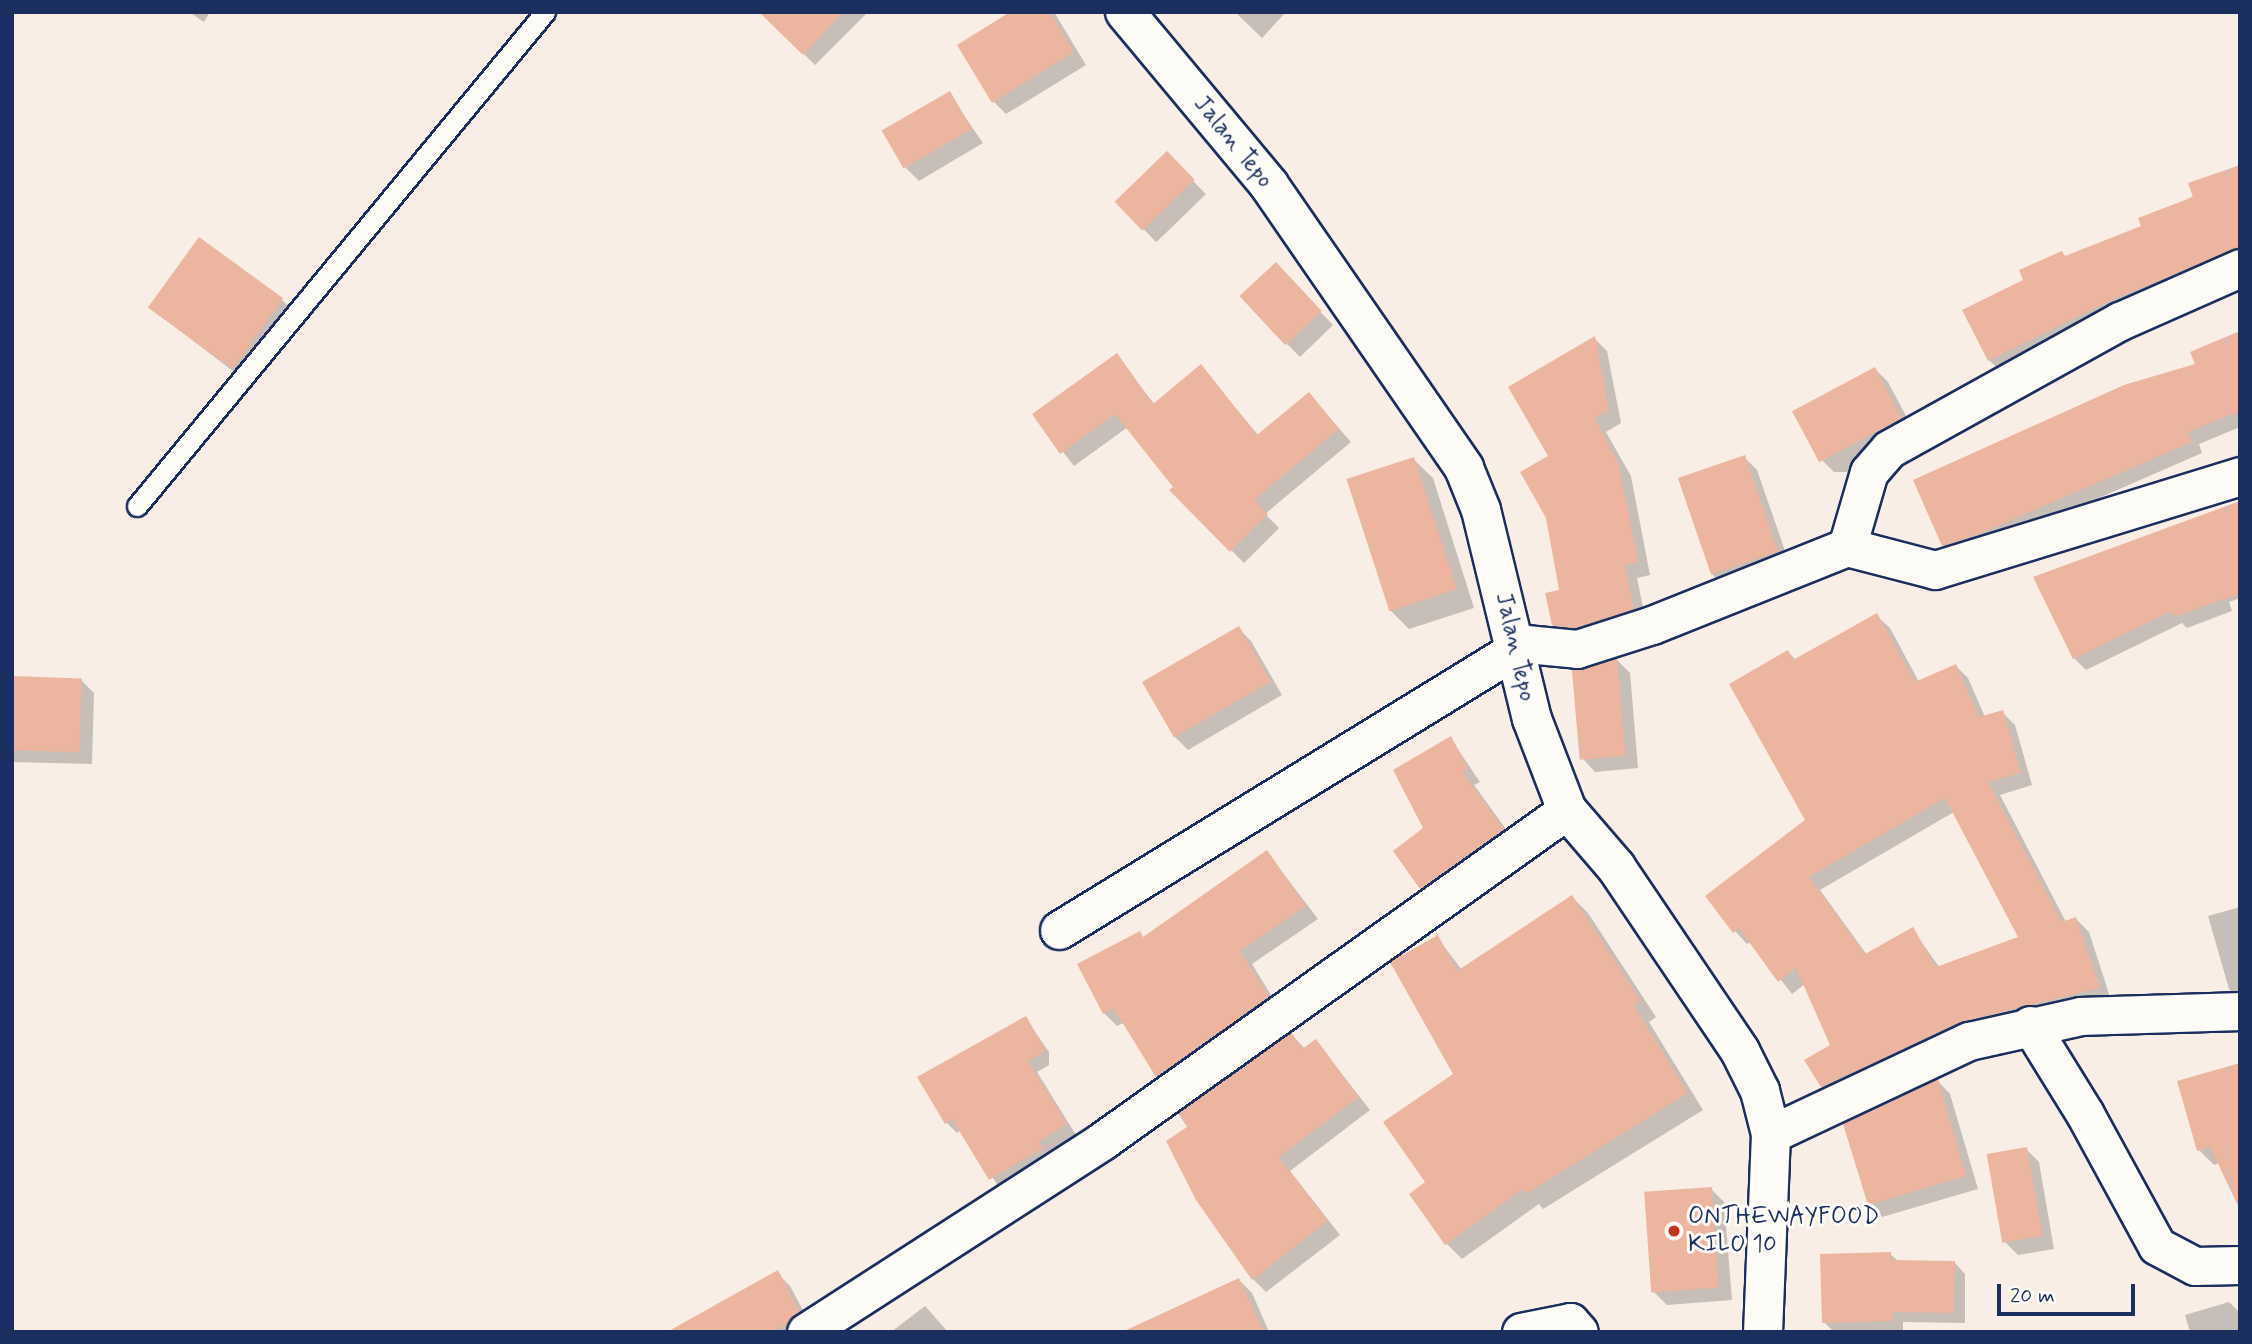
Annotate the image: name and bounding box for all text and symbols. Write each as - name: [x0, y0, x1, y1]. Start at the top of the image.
- street label: Jalan Tepo: [1187, 90, 1279, 194]
- street label: Jalan Tepo: [1489, 590, 1541, 704]
- place label: ONTHEWAYFOOD KILO 10: [1688, 1203, 1879, 1259]
- marker: ONTHEWAYFOOD KILO 10: [1666, 1223, 1682, 1239]
- scale bar: [2000, 1270, 2138, 1314]
- text: 20 m: [2010, 1282, 2055, 1310]

